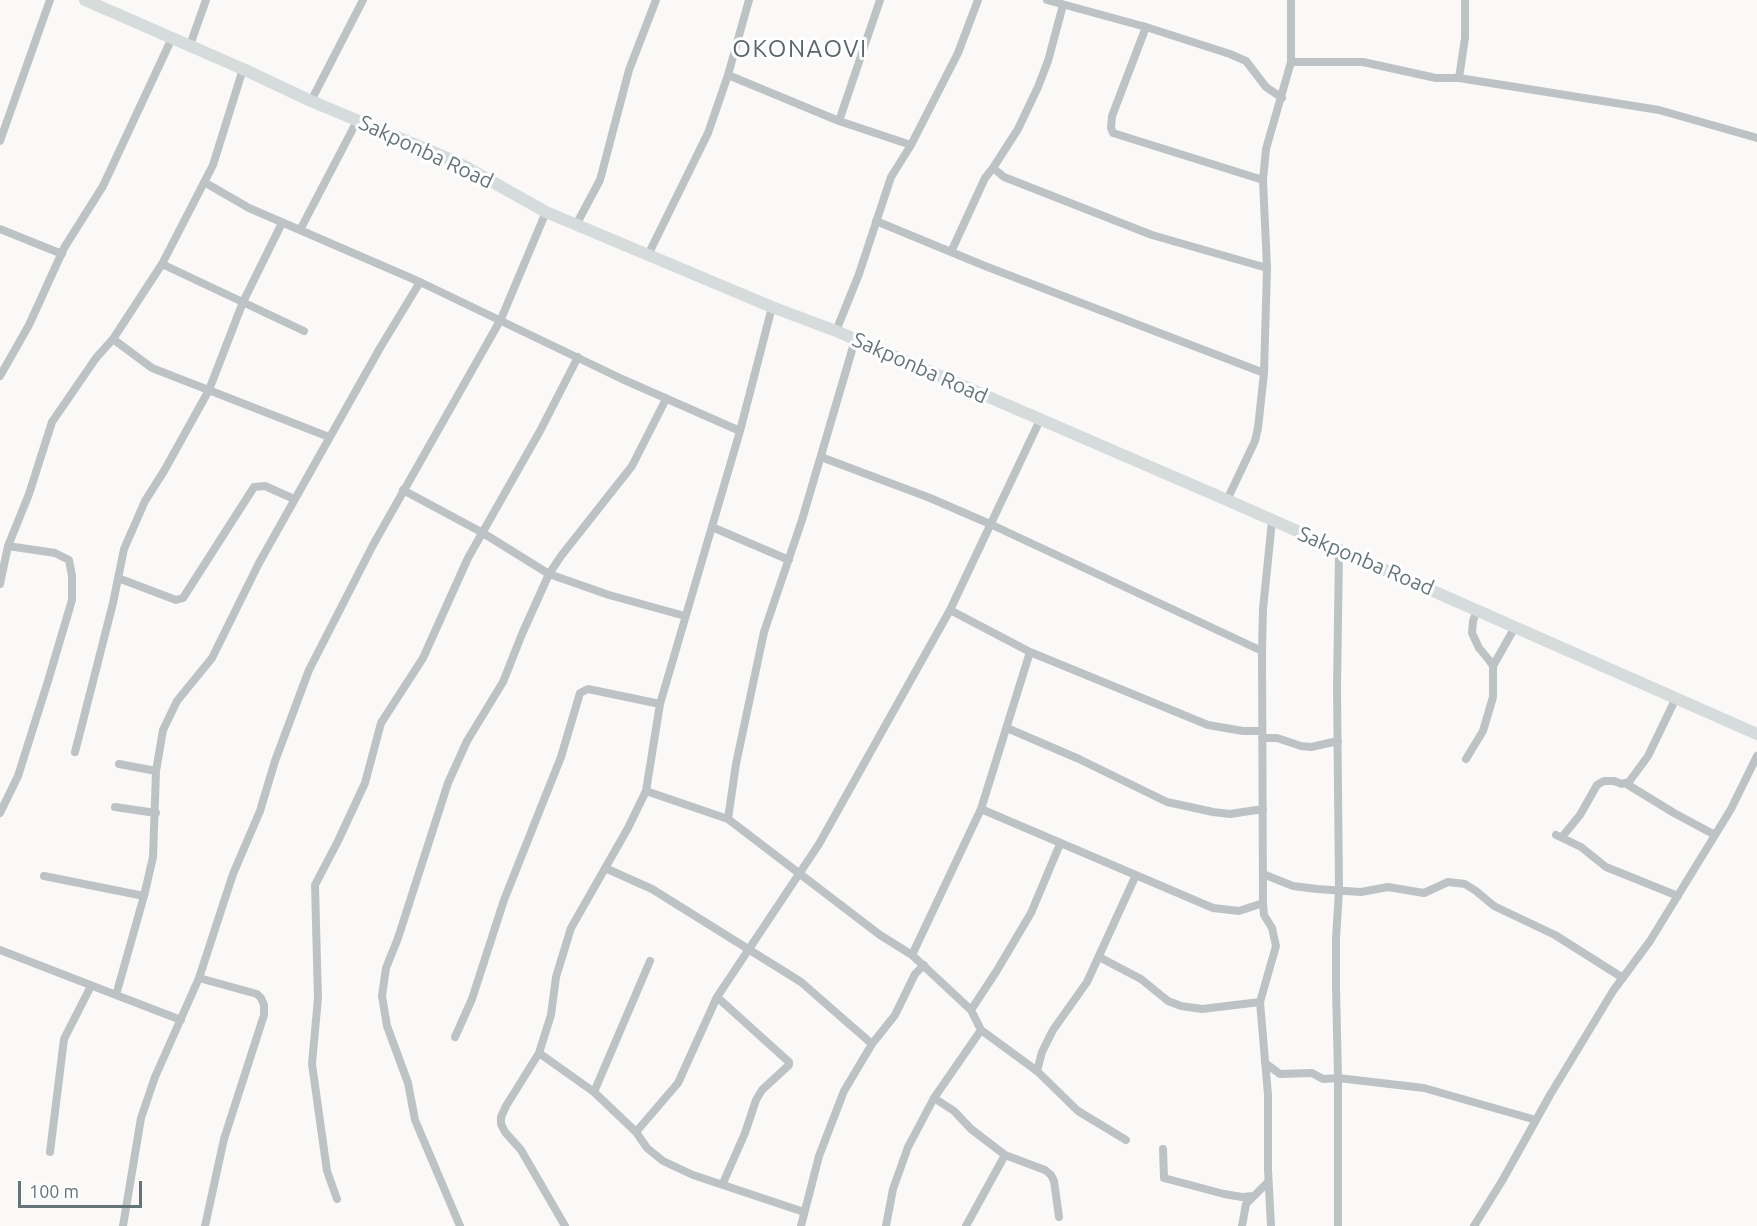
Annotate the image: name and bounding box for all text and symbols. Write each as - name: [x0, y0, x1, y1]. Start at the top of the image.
- district label: OKONAOVI: [732, 35, 868, 63]
- street label: Sakponba Road: [355, 110, 497, 194]
- street label: Sakponba Road: [849, 327, 991, 409]
- street label: Sakponba Road: [1294, 521, 1438, 601]
- scale bar: [21, 1169, 146, 1207]
- text: 100 m: [29, 1181, 79, 1201]

